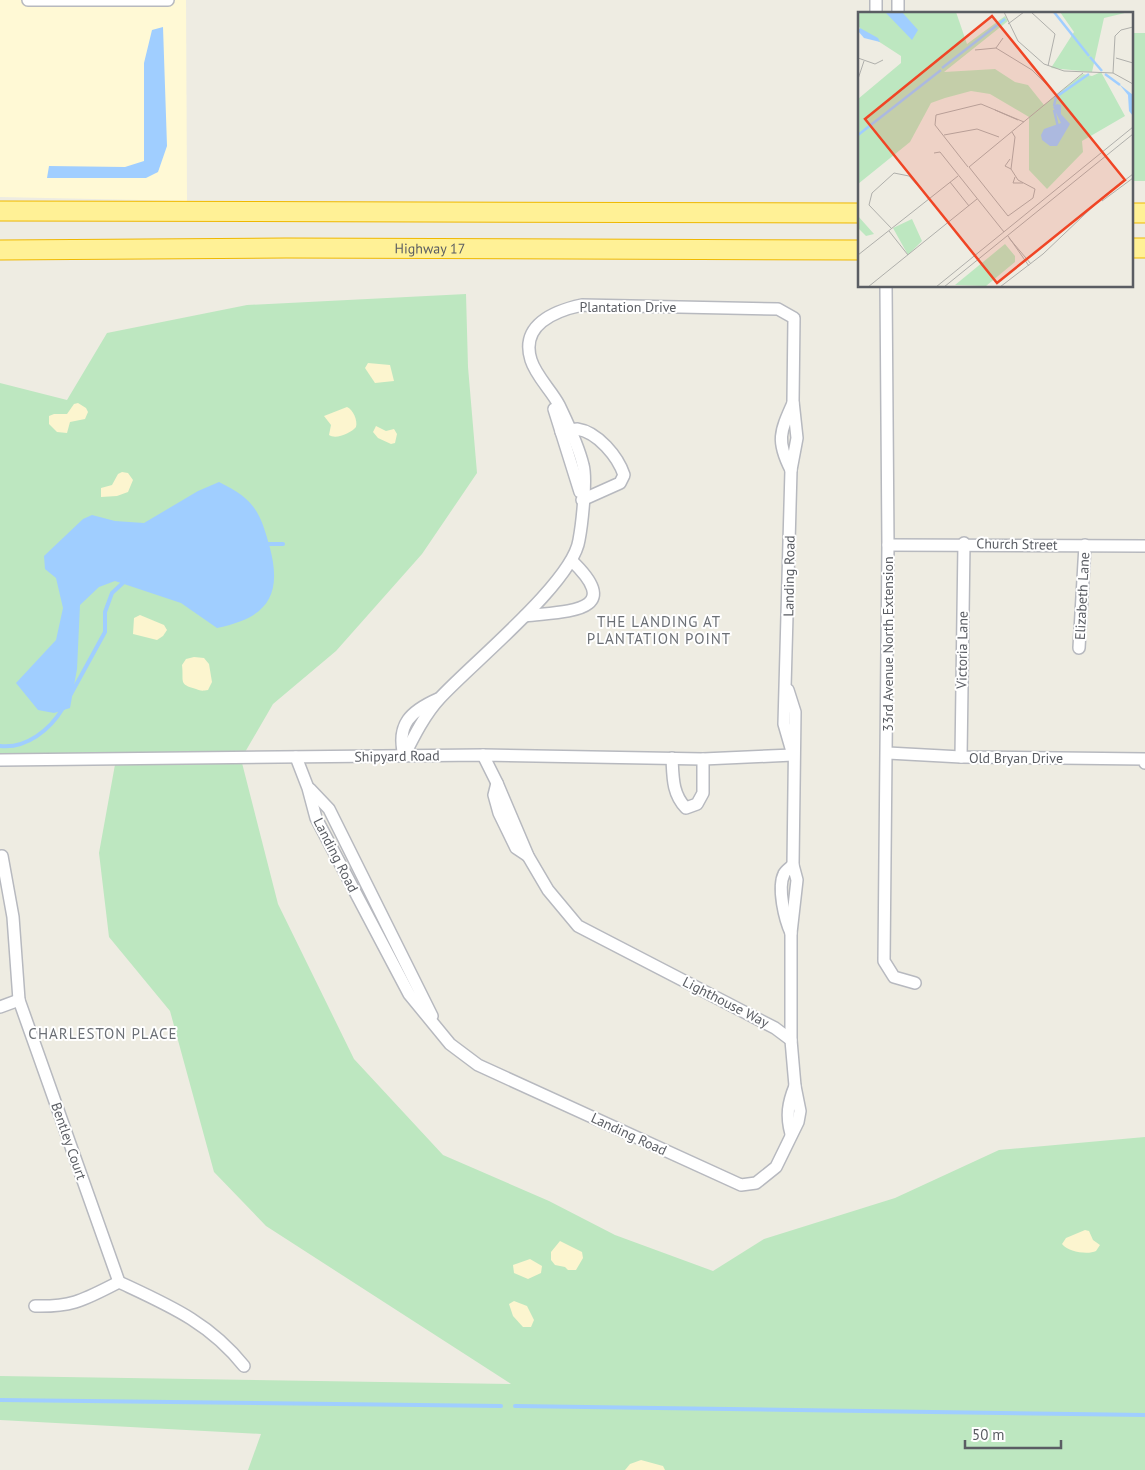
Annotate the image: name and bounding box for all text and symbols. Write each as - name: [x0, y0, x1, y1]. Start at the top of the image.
- inset map: [858, 12, 1132, 288]
- street label: Highway 17: [395, 239, 465, 258]
- street label: Plantation Drive: [580, 298, 676, 316]
- street label: Church Street: [976, 534, 1058, 554]
- street label: Landing Road: [779, 535, 799, 617]
- street label: Elizabeth Lane: [1071, 552, 1093, 640]
- street label: 33rd Avenue North Extension: [879, 556, 897, 732]
- street label: Victoria Lane: [952, 611, 972, 690]
- district label: THE LANDING AT PLANTATION POINT: [587, 612, 731, 648]
- street label: Shipyard Road: [354, 746, 440, 766]
- street label: Old Bryan Drive: [969, 749, 1063, 767]
- street label: Landing Road: [310, 815, 362, 895]
- street label: Lighthouse Way: [680, 973, 773, 1032]
- district label: CHARLESTON PLACE: [28, 1024, 178, 1043]
- street label: Bentley Court: [47, 1100, 91, 1182]
- street label: Landing Road: [588, 1109, 670, 1159]
- scale bar: [965, 1418, 1061, 1450]
- text: 50 m: [972, 1425, 1005, 1444]

